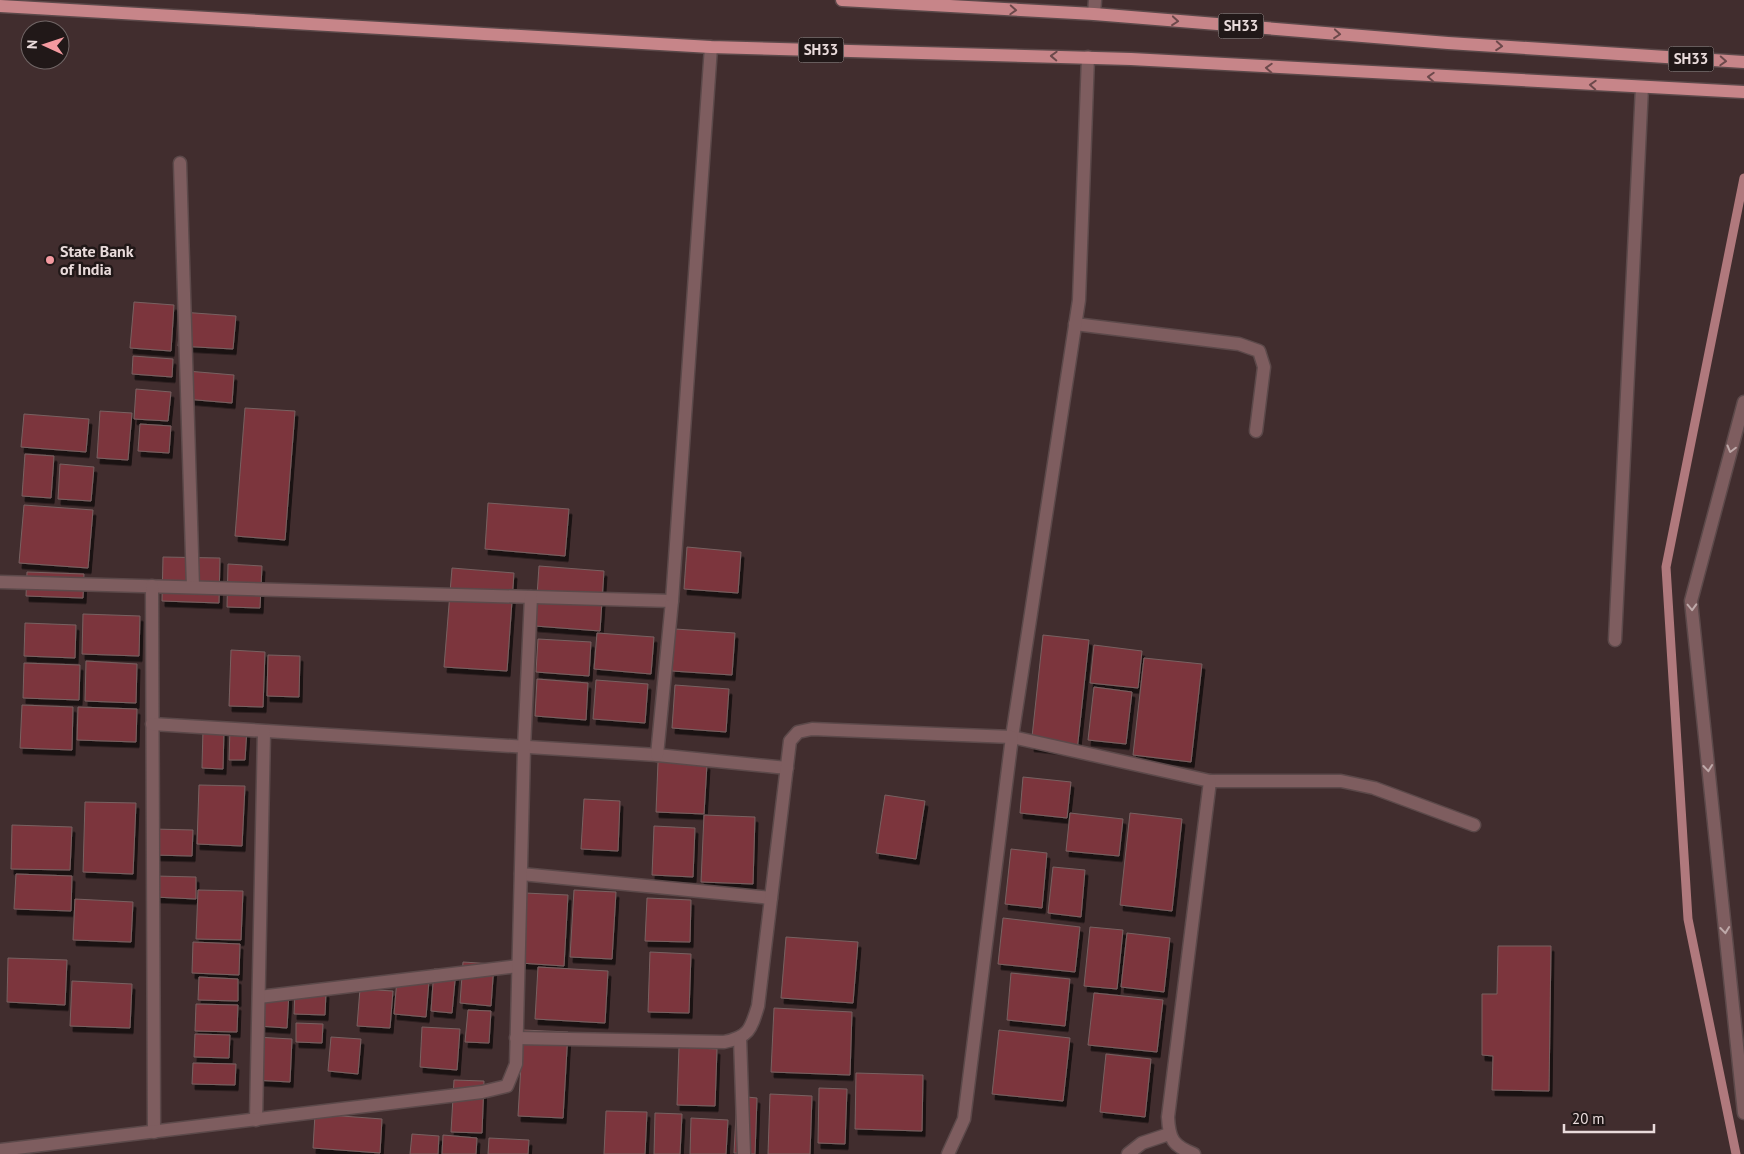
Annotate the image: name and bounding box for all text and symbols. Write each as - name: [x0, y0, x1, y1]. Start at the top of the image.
- one-way arrow: [1010, 4, 1018, 15]
- road number: SH33: [1218, 14, 1264, 38]
- one-way arrow: [1172, 15, 1180, 26]
- north arrow: [20, 20, 70, 70]
- one-way arrow: [1334, 28, 1342, 39]
- road number: SH33: [798, 38, 844, 62]
- text: N: [23, 39, 41, 49]
- one-way arrow: [1496, 41, 1504, 52]
- road number: SH33: [1668, 46, 1714, 72]
- one-way arrow: [1050, 51, 1058, 62]
- one-way arrow: [1719, 55, 1727, 66]
- one-way arrow: [1264, 62, 1272, 73]
- one-way arrow: [1426, 71, 1434, 82]
- one-way arrow: [1589, 80, 1596, 90]
- place label: State Bank of India: [60, 241, 134, 279]
- marker: State Bank of India: [44, 254, 56, 266]
- one-way arrow: [1727, 445, 1737, 453]
- one-way arrow: [1686, 603, 1697, 611]
- one-way arrow: [1702, 764, 1713, 772]
- one-way arrow: [1719, 926, 1730, 934]
- scale bar: [1564, 1102, 1654, 1134]
- text: 20 m: [1572, 1109, 1605, 1128]

